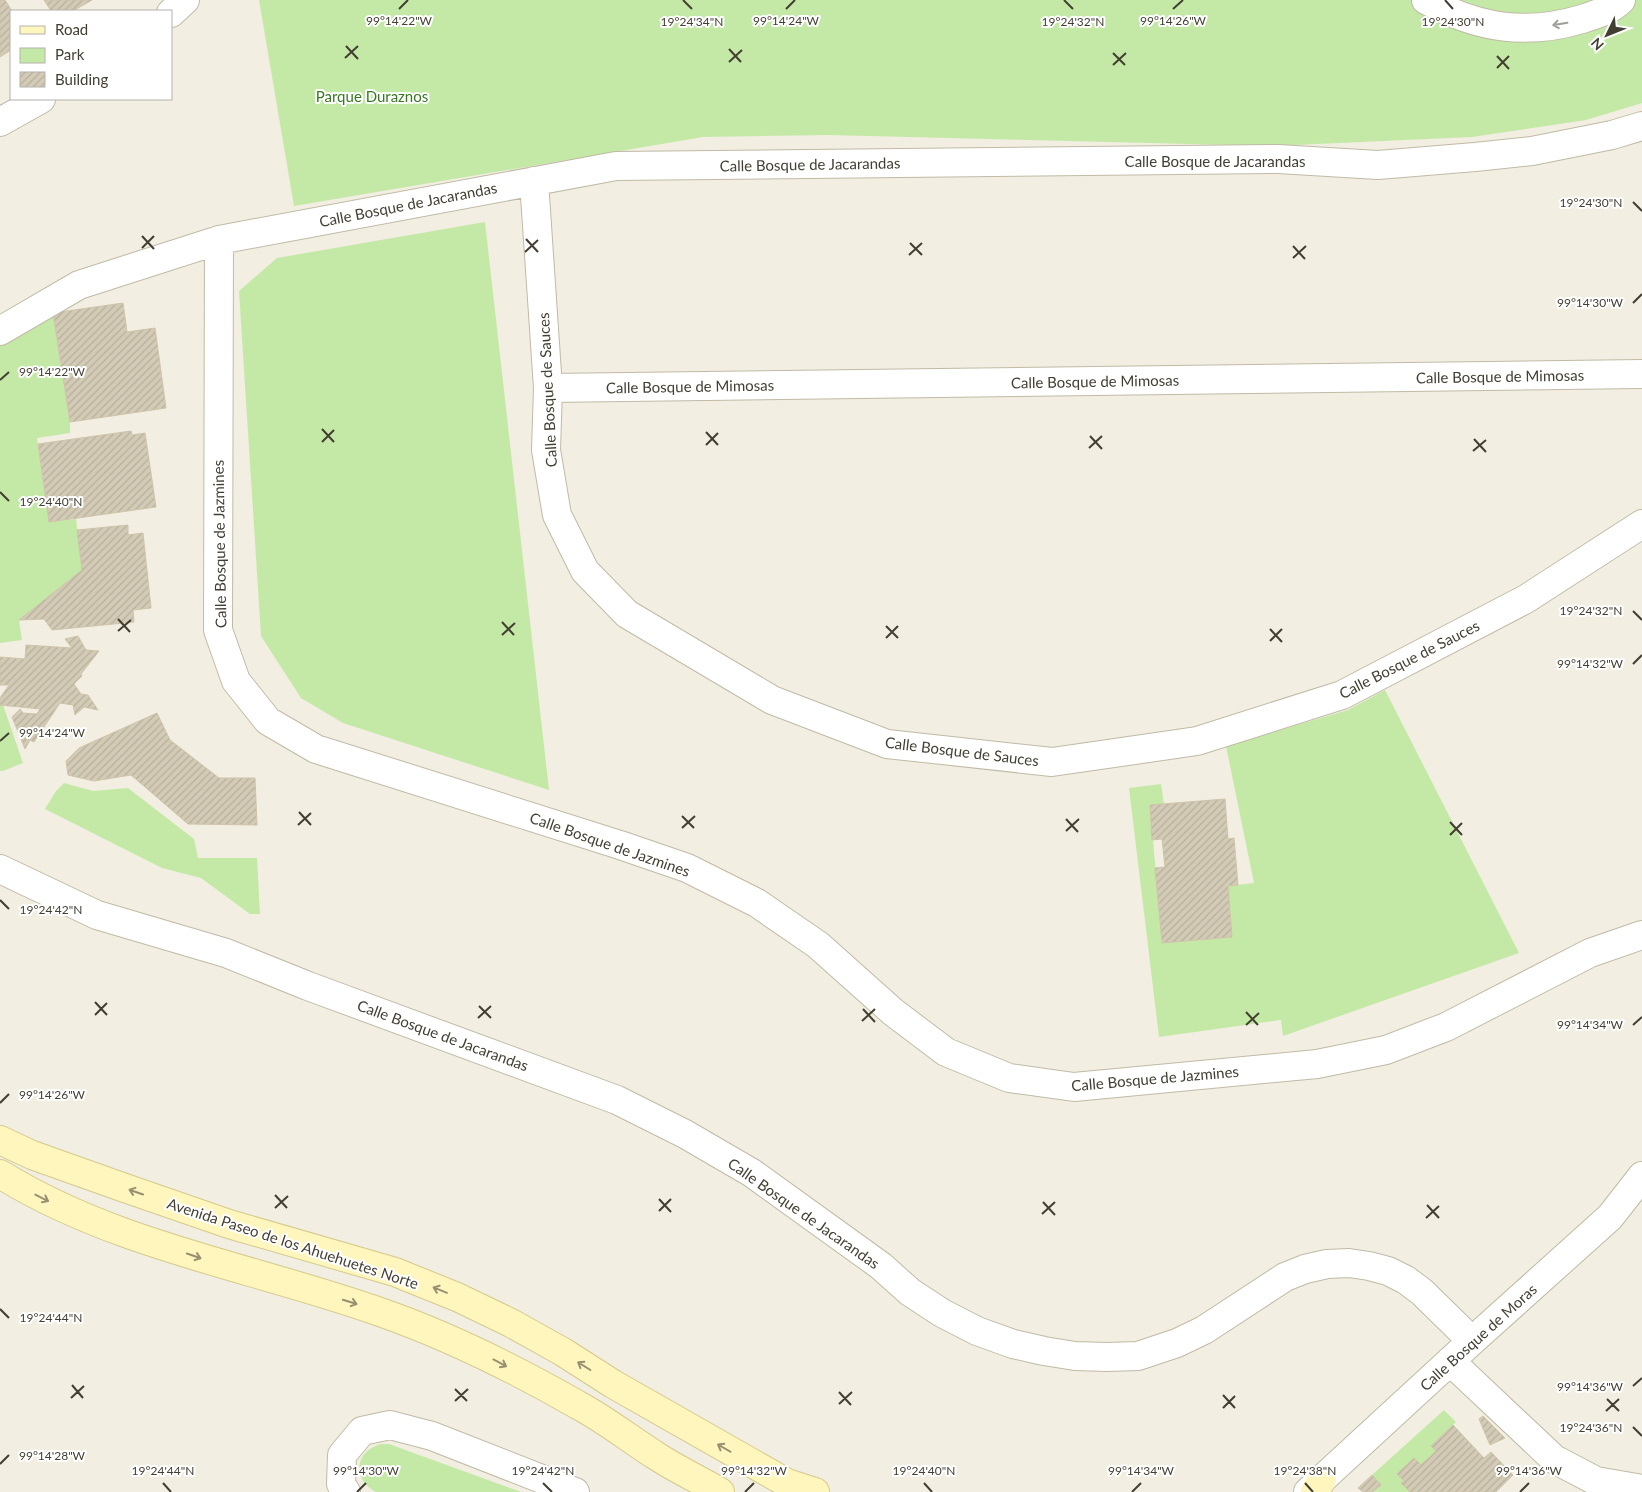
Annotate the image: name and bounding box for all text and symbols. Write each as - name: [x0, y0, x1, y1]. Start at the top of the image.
- legend: [10, 10, 172, 100]
- north arrow: [1582, 10, 1632, 60]
- text: 99°14'22"W: [366, 13, 433, 28]
- text: 99°14'24"W: [753, 13, 820, 28]
- text: 99°14'26"W: [1140, 13, 1207, 28]
- text: 19°24'34"N: [661, 14, 723, 29]
- text: 19°24'32"N: [1042, 14, 1104, 29]
- text: 19°24'30"N: [1422, 14, 1484, 29]
- text: Road: [55, 20, 88, 38]
- one-way arrow: [1552, 20, 1568, 30]
- text: N: [1587, 34, 1607, 54]
- text: Park: [55, 45, 85, 63]
- text: Building: [55, 70, 108, 88]
- park label: Parque Duraznos: [316, 87, 428, 105]
- street label: Calle Bosque de Jacarandas: [1125, 152, 1305, 170]
- street label: Calle Bosque de Jacarandas: [719, 153, 901, 175]
- street label: Calle Bosque de Jacarandas: [318, 178, 498, 230]
- text: 19°24'30"N: [1560, 195, 1622, 210]
- text: 99°14'30"W: [1557, 295, 1624, 310]
- street label: Calle Bosque de Sauces: [534, 312, 560, 468]
- text: 99°14'22"W: [19, 364, 86, 379]
- street label: Calle Bosque de Mimosas: [1416, 366, 1584, 386]
- street label: Calle Bosque de Mimosas: [1011, 371, 1179, 391]
- street label: Calle Bosque de Mimosas: [606, 376, 774, 396]
- street label: Calle Bosque de Jazmines: [209, 460, 229, 628]
- text: 19°24'40"N: [20, 494, 82, 509]
- text: 19°24'32"N: [1560, 603, 1622, 618]
- street label: Calle Bosque de Sauces: [1336, 616, 1482, 702]
- text: 99°14'32"W: [1557, 656, 1624, 671]
- text: 99°14'24"W: [19, 725, 86, 740]
- street label: Calle Bosque de Sauces: [884, 733, 1040, 769]
- street label: Calle Bosque de Jazmines: [528, 808, 692, 880]
- text: 19°24'42"N: [20, 902, 82, 917]
- street label: Calle Bosque de Jacarandas: [355, 996, 531, 1074]
- text: 99°14'34"W: [1557, 1017, 1624, 1032]
- street label: Calle Bosque de Jazmines: [1070, 1062, 1240, 1094]
- text: 99°14'26"W: [19, 1087, 86, 1102]
- street label: Calle Bosque de Jacarandas: [725, 1154, 883, 1272]
- one-way arrow: [129, 1187, 145, 1196]
- one-way arrow: [35, 1193, 50, 1203]
- street label: Avenida Paseo de los Ahuehuetes Norte: [165, 1194, 421, 1292]
- one-way arrow: [186, 1252, 201, 1261]
- street label: Calle Bosque de Moras: [1416, 1280, 1540, 1394]
- one-way arrow: [433, 1285, 448, 1294]
- one-way arrow: [341, 1298, 357, 1308]
- text: 19°24'44"N: [20, 1310, 82, 1325]
- one-way arrow: [493, 1358, 508, 1368]
- one-way arrow: [578, 1360, 592, 1370]
- text: 99°14'36"W: [1557, 1379, 1624, 1394]
- text: 19°24'36"N: [1560, 1420, 1622, 1435]
- one-way arrow: [718, 1442, 732, 1452]
- text: 99°14'28"W: [19, 1448, 86, 1463]
- text: 19°24'44"N: [132, 1463, 194, 1478]
- text: 99°14'30"W: [333, 1463, 400, 1478]
- text: 19°24'42"N: [512, 1463, 574, 1478]
- text: 99°14'32"W: [721, 1463, 788, 1478]
- text: 19°24'40"N: [893, 1463, 955, 1478]
- text: 99°14'34"W: [1108, 1463, 1175, 1478]
- text: 19°24'38"N: [1274, 1463, 1336, 1478]
- text: 99°14'36"W: [1496, 1463, 1563, 1478]

